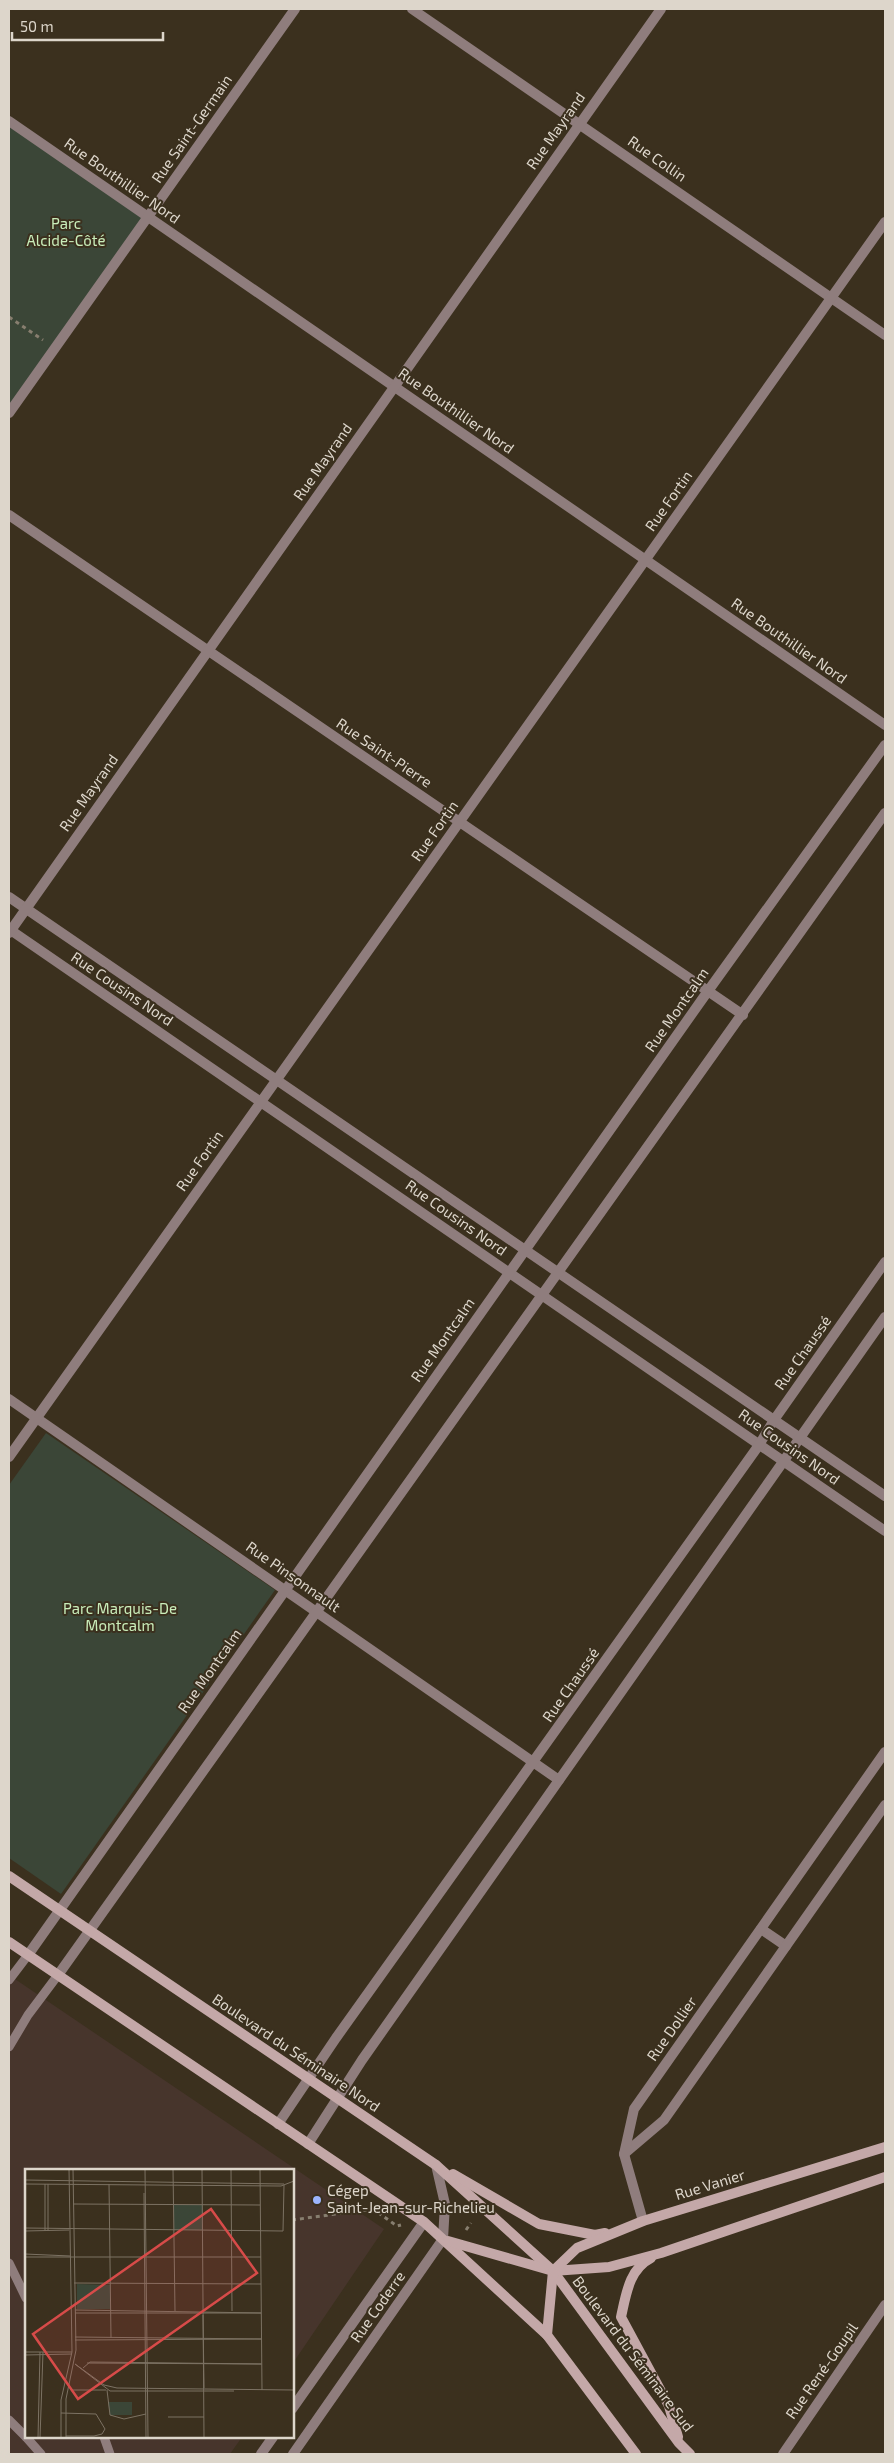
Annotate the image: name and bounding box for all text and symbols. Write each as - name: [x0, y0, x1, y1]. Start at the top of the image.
- scale bar: [12, 10, 164, 42]
- text: 50 m: [20, 17, 54, 35]
- street label: Rue Saint-Germain: [147, 71, 235, 186]
- street label: Rue Mayrand: [522, 88, 588, 172]
- street label: Rue Collin: [625, 131, 690, 185]
- street label: Rue Bouthillier Nord: [61, 134, 184, 227]
- park label: Parc Alcide-Côté: [26, 214, 106, 249]
- street label: Rue Bouthillier Nord: [395, 364, 518, 457]
- street label: Rue Mayrand: [289, 419, 355, 503]
- street label: Rue Fortin: [641, 467, 696, 534]
- street label: Rue Bouthillier Nord: [728, 594, 851, 687]
- street label: Rue Saint-Pierre: [333, 714, 436, 791]
- street label: Rue Mayrand: [55, 750, 121, 834]
- street label: Rue Fortin: [407, 797, 462, 864]
- street label: Rue Cousins Nord: [68, 947, 177, 1029]
- street label: Rue Montcalm: [641, 964, 712, 1055]
- street label: Rue Fortin: [172, 1127, 227, 1194]
- street label: Rue Cousins Nord: [402, 1176, 511, 1259]
- street label: Rue Montcalm: [407, 1294, 478, 1385]
- street label: Rue Chaussé: [770, 1312, 834, 1393]
- street label: Rue Cousins Nord: [735, 1405, 844, 1488]
- street label: Rue Pinsonnault: [243, 1537, 344, 1616]
- park label: Parc Marquis-De Montcalm: [63, 1599, 177, 1634]
- street label: Rue Montcalm: [174, 1625, 245, 1716]
- street label: Rue Chaussé: [538, 1644, 602, 1725]
- street label: Boulevard du Séminaire Nord: [209, 1989, 384, 2115]
- street label: Rue Dollier: [642, 1993, 700, 2064]
- street label: Rue Vanier: [672, 2165, 747, 2203]
- inset map: [25, 2169, 294, 2438]
- place label: Cégep Saint-Jean-sur-Richelieu: [327, 2181, 495, 2216]
- marker: Cégep Saint-Jean-sur-Richelieu: [311, 2194, 323, 2206]
- street label: Rue Coderre: [346, 2267, 408, 2346]
- street label: Boulevard du Séminaire Sud: [569, 2272, 698, 2435]
- street label: Rue René-Goupil: [781, 2318, 861, 2422]

